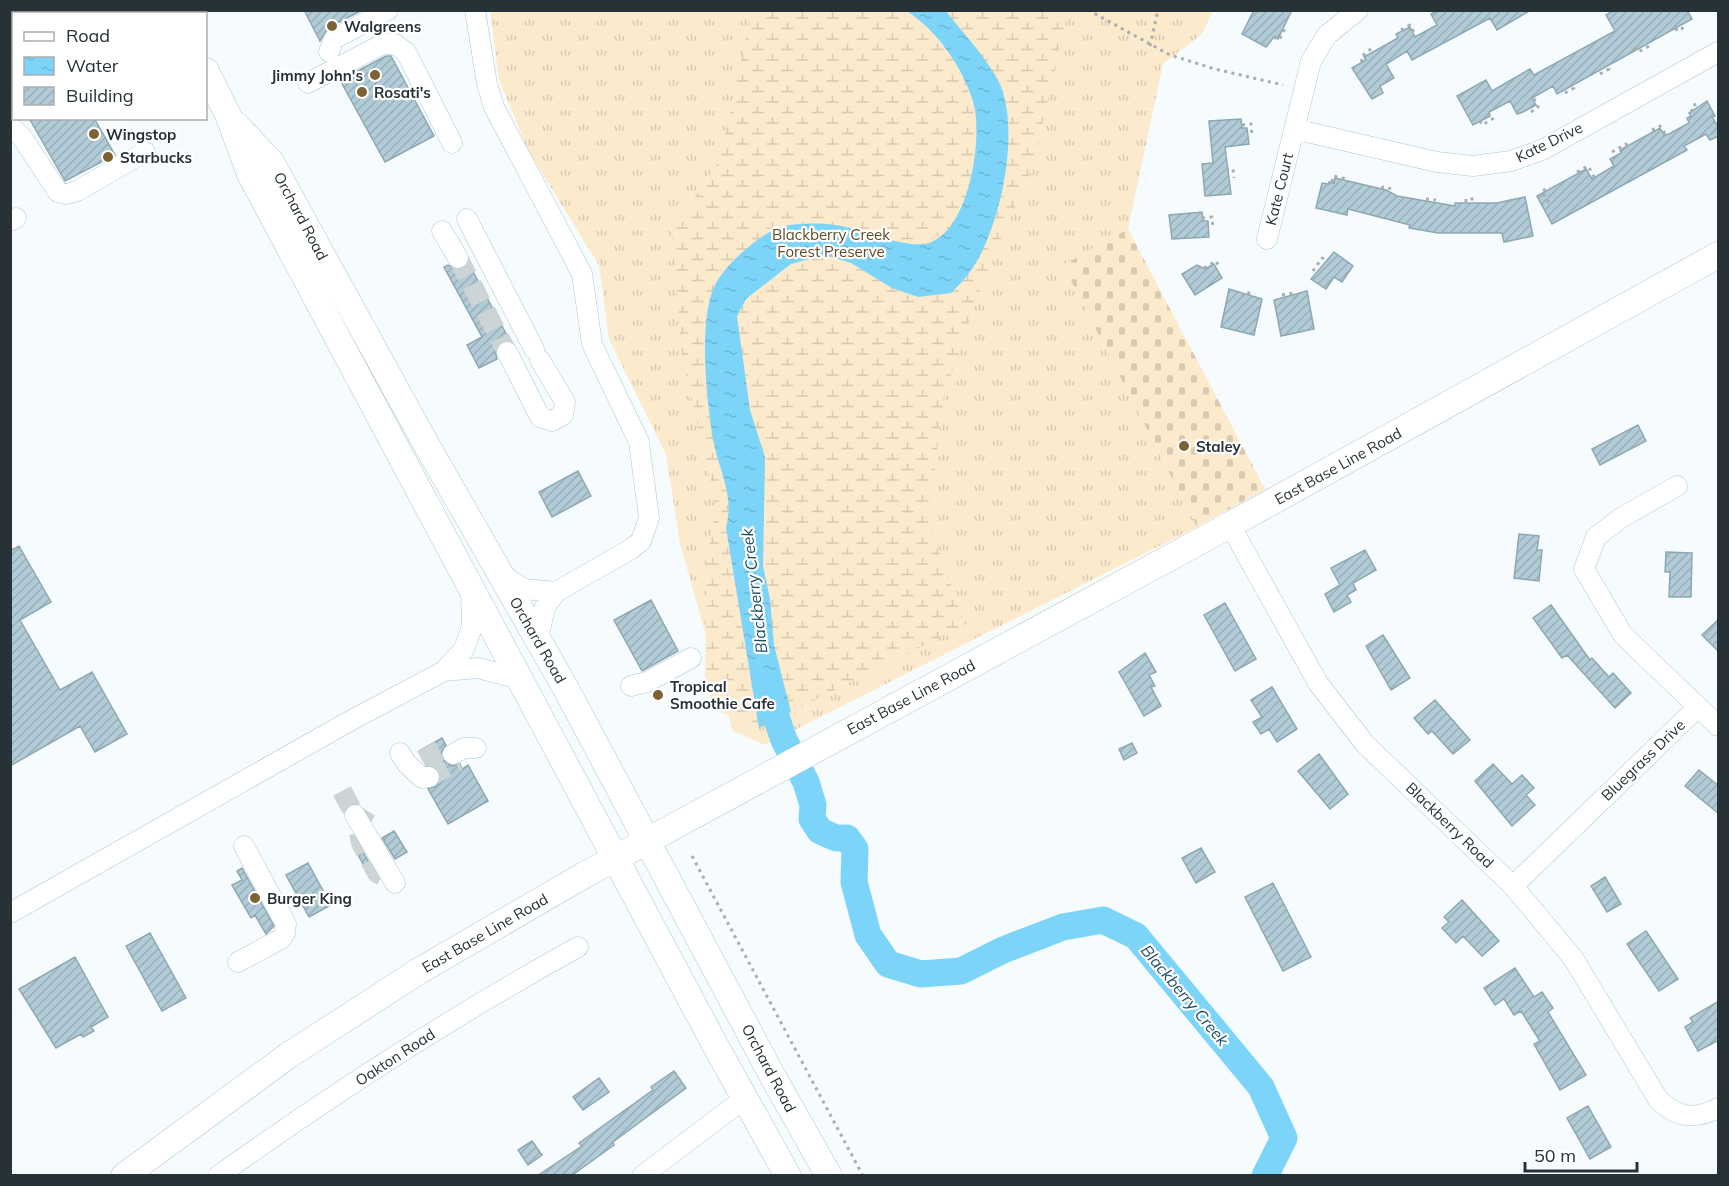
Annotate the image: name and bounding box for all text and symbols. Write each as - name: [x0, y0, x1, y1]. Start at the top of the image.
- legend: [12, 12, 207, 120]
- place label: Walgreens: [344, 17, 421, 36]
- marker: Walgreens: [325, 19, 339, 33]
- text: Road: [66, 24, 110, 47]
- text: Water: [66, 54, 119, 77]
- place label: Jimmy John's: [271, 66, 363, 85]
- marker: Jimmy John's: [368, 68, 382, 82]
- place label: Rosati's: [374, 83, 431, 102]
- text: Building: [66, 84, 134, 107]
- marker: Rosati's: [355, 85, 369, 99]
- street label: Kate Drive: [1512, 118, 1586, 166]
- place label: Wingstop: [106, 125, 176, 144]
- marker: Wingstop: [87, 127, 101, 141]
- place label: Starbucks: [120, 148, 192, 167]
- marker: Starbucks: [101, 150, 115, 164]
- street label: Kate Court: [1261, 151, 1297, 227]
- street label: Orchard Road: [270, 169, 332, 263]
- park label: Blackberry Creek Forest Preserve: [772, 225, 890, 261]
- street label: East Base Line Road: [1271, 423, 1405, 509]
- place label: Staley: [1196, 437, 1242, 456]
- marker: Staley: [1177, 439, 1191, 453]
- water label: Blackberry Creek: [736, 527, 772, 655]
- street label: Orchard Road: [505, 593, 571, 687]
- street label: East Base Line Road: [844, 655, 978, 739]
- place label: Tropical Smoothie Cafe: [670, 677, 775, 713]
- marker: Tropical Smoothie Cafe: [651, 688, 665, 702]
- street label: Bluegrass Drive: [1597, 715, 1689, 805]
- street label: Blackberry Road: [1402, 778, 1498, 872]
- place label: Burger King: [267, 889, 352, 908]
- street label: East Base Line Road: [419, 889, 551, 977]
- marker: Burger King: [248, 891, 262, 905]
- water label: Blackberry Creek: [1137, 940, 1234, 1050]
- street label: Orchard Road: [738, 1021, 800, 1115]
- street label: Oakton Road: [352, 1024, 438, 1090]
- scale bar: [1525, 1135, 1638, 1173]
- text: 50 m: [1534, 1144, 1576, 1167]

